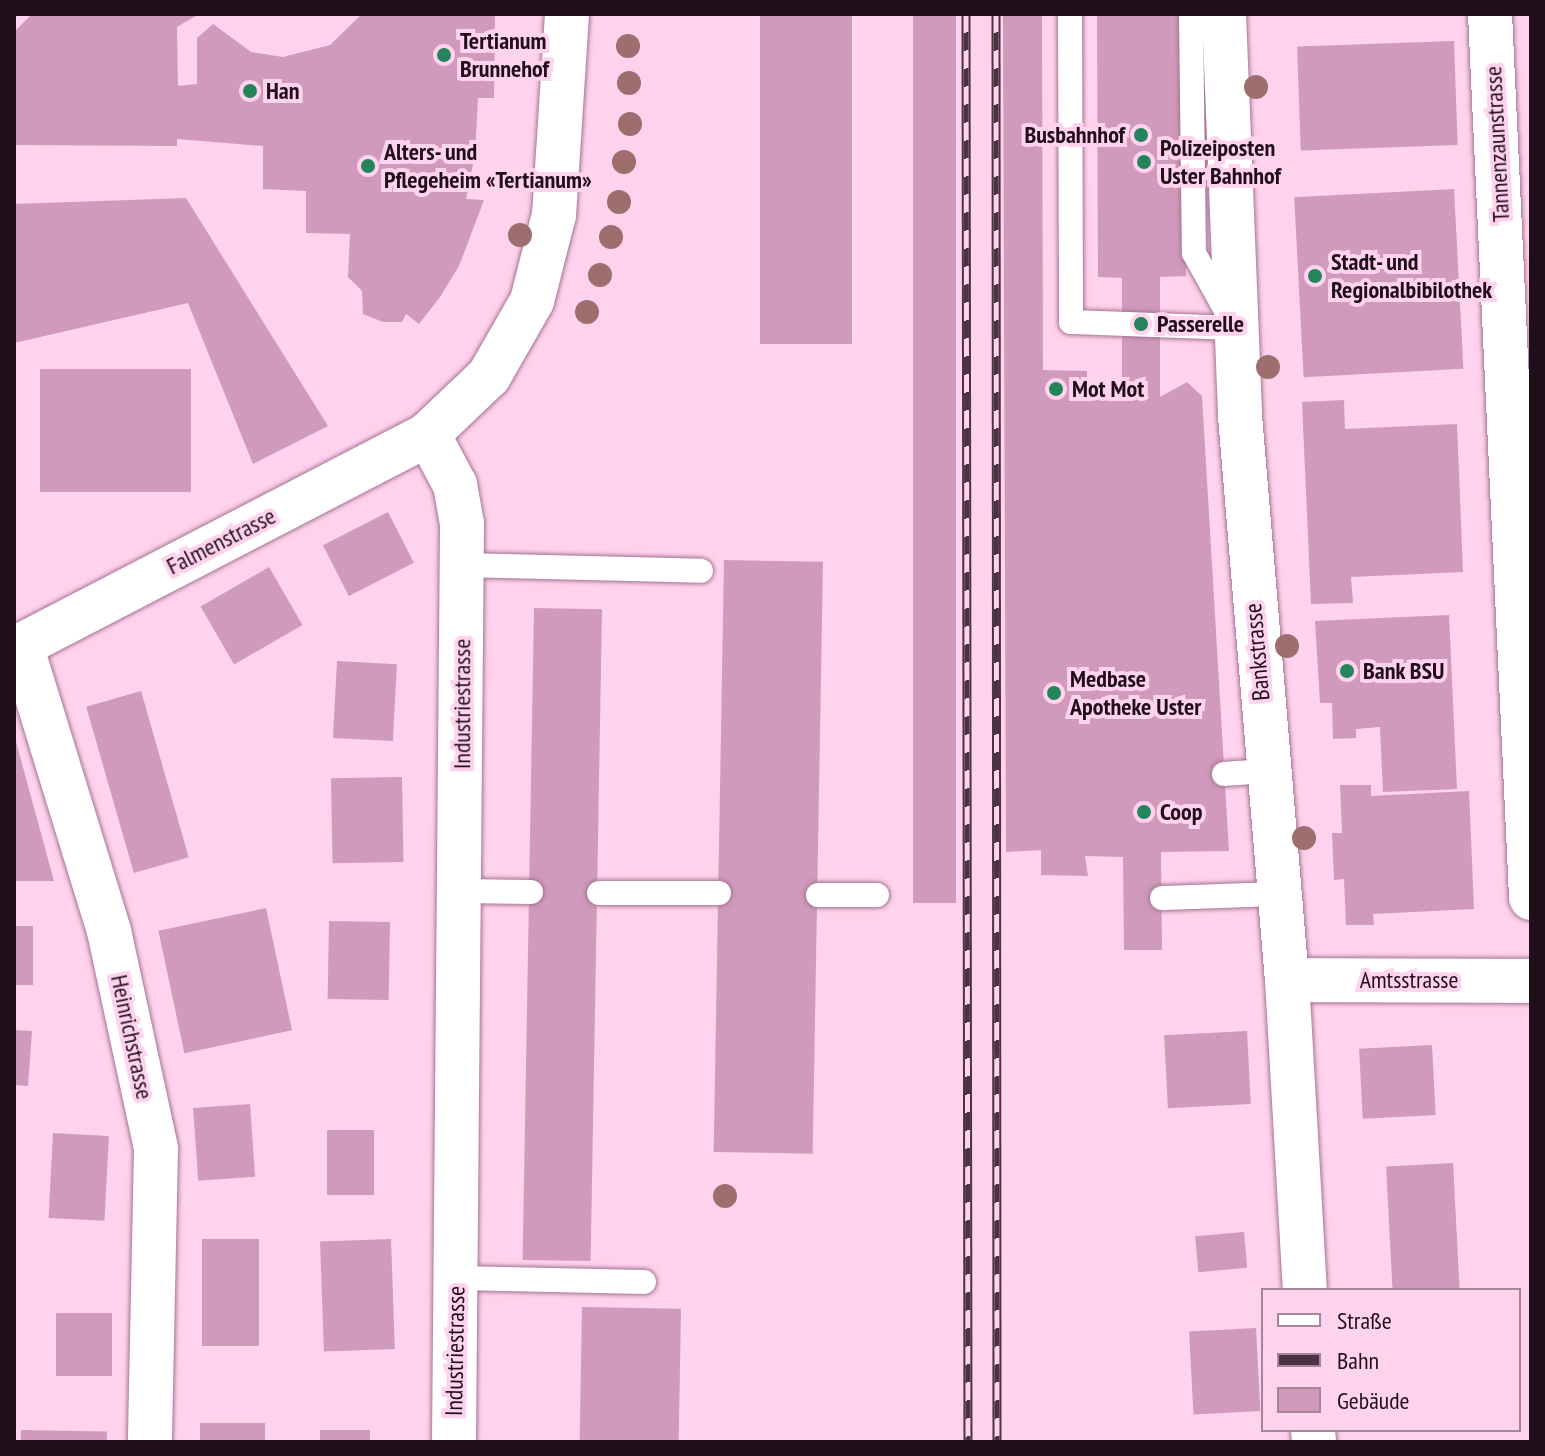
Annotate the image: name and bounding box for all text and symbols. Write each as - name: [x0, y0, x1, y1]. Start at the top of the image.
- place label: Tertianum Brunnehof: [460, 27, 549, 83]
- marker: Tertianum Brunnehof: [435, 46, 453, 64]
- street label: Tannenzaunstrasse: [1479, 65, 1515, 223]
- place label: Han: [266, 77, 299, 105]
- marker: Han: [241, 82, 259, 100]
- place label: Busbahnhof: [1024, 121, 1125, 149]
- marker: Busbahnhof: [1132, 126, 1150, 144]
- place label: Polizeiposten Uster Bahnhof: [1160, 134, 1281, 190]
- place label: Alters- und Pflegeheim «Tertianum»: [384, 138, 592, 194]
- marker: Polizeiposten Uster Bahnhof: [1135, 153, 1153, 171]
- marker: Alters- und Pflegeheim «Tertianum»: [359, 157, 377, 175]
- place label: Stadt- und Regionalbibilothek: [1331, 248, 1492, 304]
- marker: Stadt- und Regionalbibilothek: [1306, 267, 1324, 285]
- place label: Passerelle: [1157, 310, 1244, 338]
- marker: Passerelle: [1132, 315, 1150, 333]
- place label: Mot Mot: [1072, 375, 1144, 403]
- marker: Mot Mot: [1047, 380, 1065, 398]
- street label: Falmenstrasse: [162, 501, 280, 581]
- street label: Bankstrasse: [1238, 602, 1276, 702]
- street label: Industriestrasse: [448, 639, 476, 769]
- place label: Bank BSU: [1363, 657, 1445, 685]
- marker: Bank BSU: [1338, 662, 1356, 680]
- place label: Medbase Apotheke Uster: [1070, 665, 1201, 721]
- marker: Medbase Apotheke Uster: [1045, 684, 1063, 702]
- place label: Coop: [1160, 798, 1202, 826]
- marker: Coop: [1135, 803, 1153, 821]
- street label: Amtsstrasse: [1360, 966, 1458, 994]
- street label: Heinrichstrasse: [105, 972, 159, 1102]
- street label: Industriestrasse: [439, 1286, 471, 1416]
- legend: [1261, 1288, 1521, 1432]
- text: Straße: [1337, 1305, 1392, 1336]
- text: Bahn: [1337, 1345, 1379, 1376]
- text: Gebäude: [1337, 1385, 1409, 1416]

